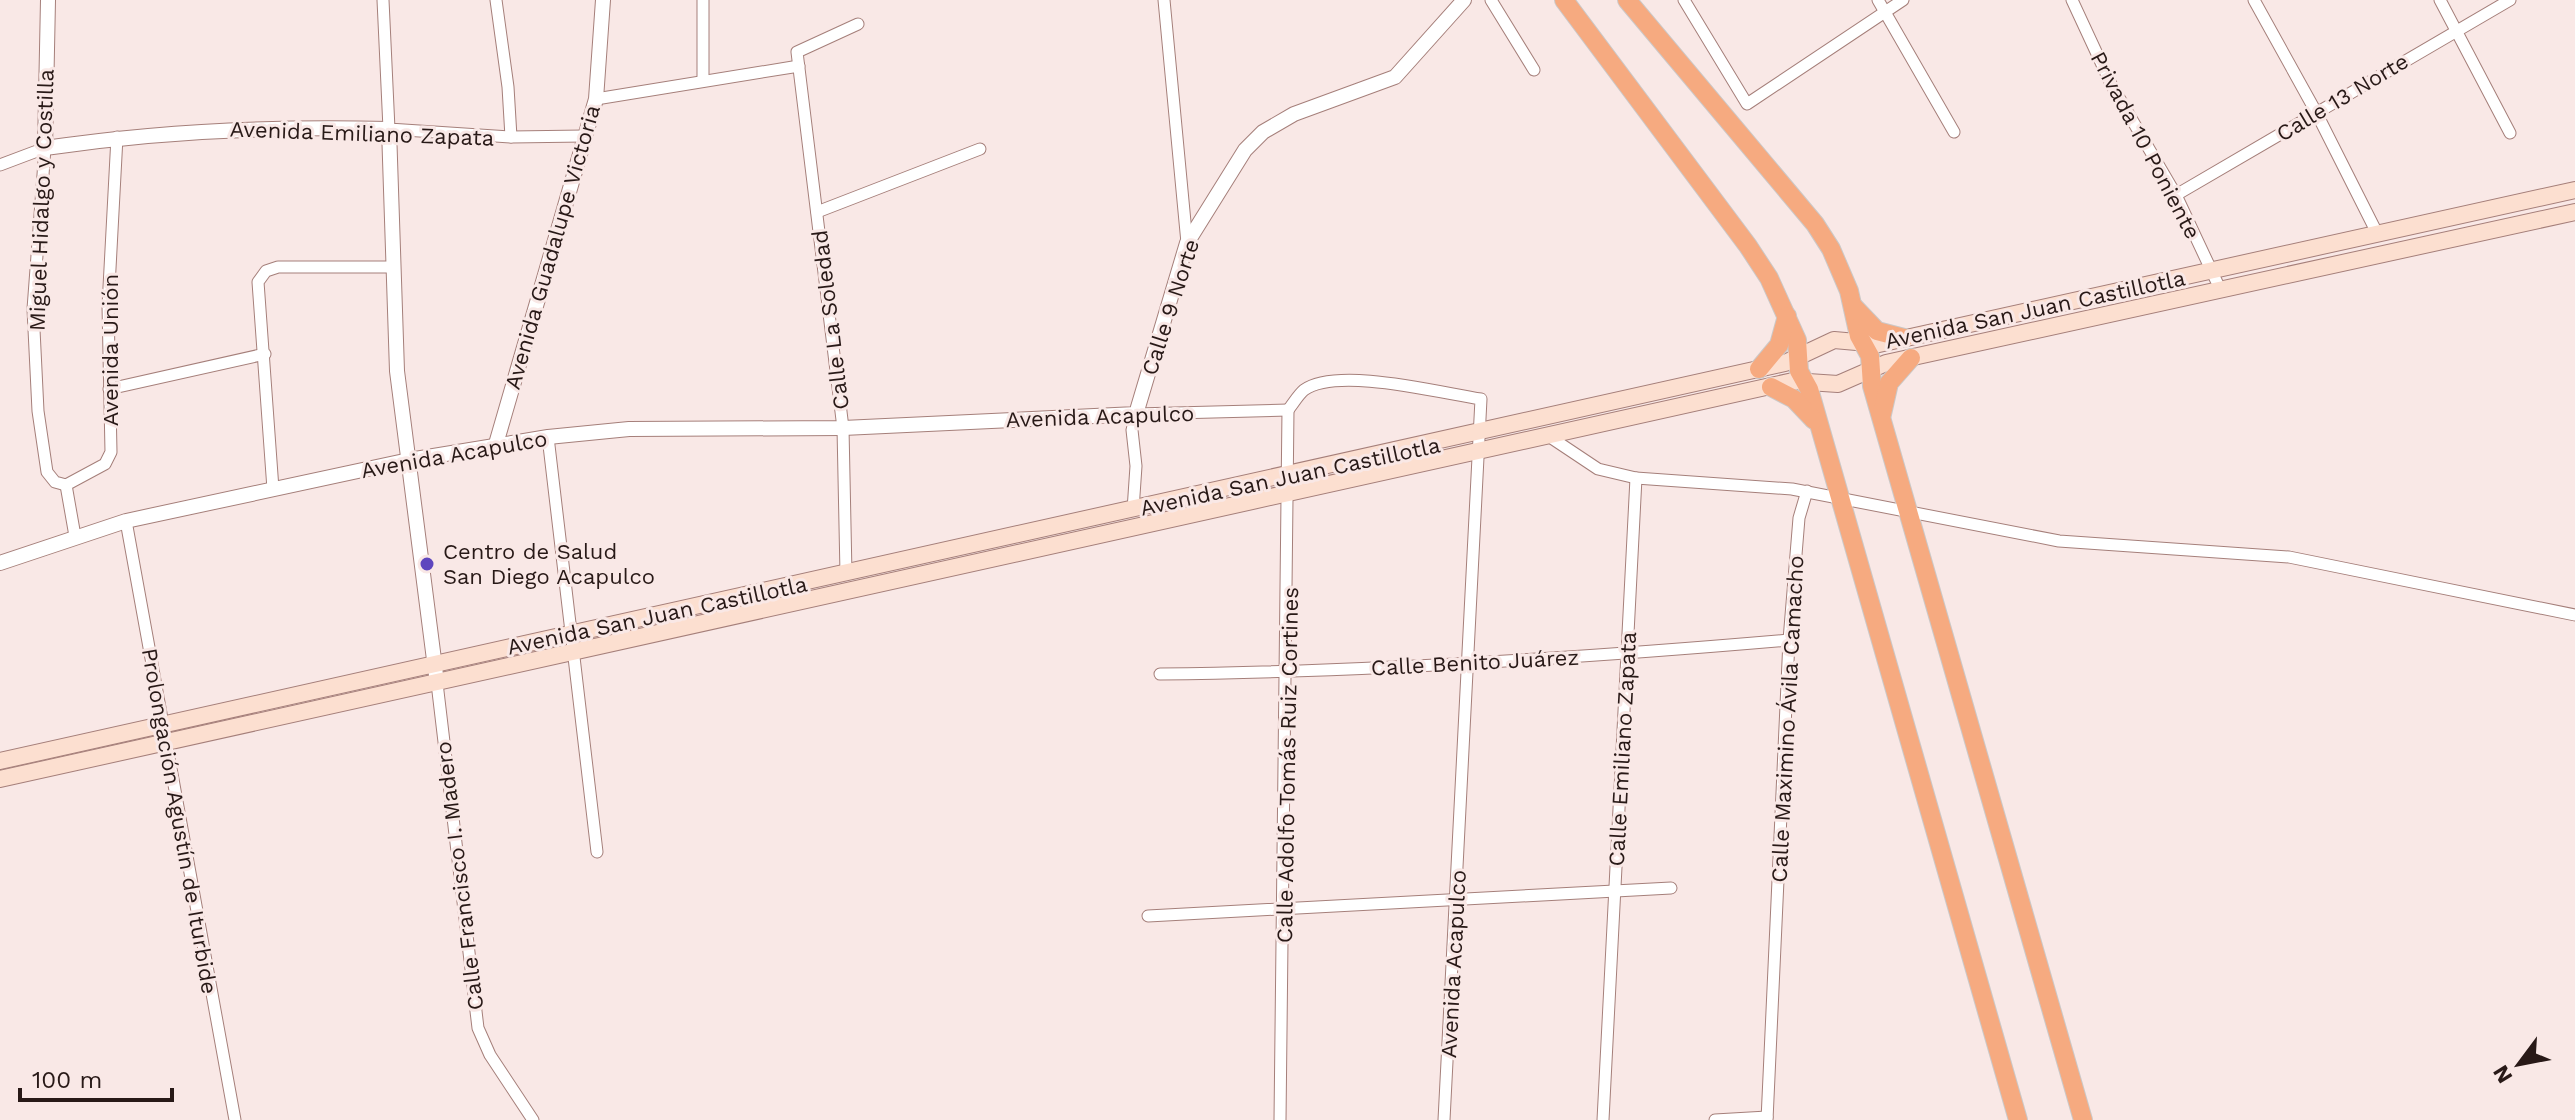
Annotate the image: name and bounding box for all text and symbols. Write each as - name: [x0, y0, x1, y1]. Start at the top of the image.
- street label: Privada 10 Poniente: [2086, 47, 2206, 243]
- street label: Calle 13 Norte: [2272, 48, 2413, 147]
- street label: Miguel Hidalgo y Costilla: [24, 69, 59, 331]
- street label: Avenida Guadalupe Victoria: [500, 102, 605, 392]
- street label: Avenida Emiliano Zapata: [229, 116, 495, 151]
- street label: Calle La Soledad: [807, 229, 854, 411]
- street label: Calle 9 Norte: [1137, 236, 1204, 378]
- street label: Avenida San Juan Castillotla: [1883, 265, 2187, 354]
- street label: Avenida Unión: [98, 274, 123, 426]
- street label: Avenida Acapulco: [1005, 401, 1195, 432]
- street label: Avenida Acapulco: [359, 426, 549, 483]
- street label: Avenida San Juan Castillotla: [1138, 432, 1442, 521]
- place label: Centro de Salud San Diego Acapulco: [443, 539, 655, 589]
- marker: Centro de Salud San Diego Acapulco: [418, 555, 436, 573]
- street label: Calle Maximino Ávila Camacho: [1766, 555, 1809, 883]
- street label: Avenida San Juan Castillotla: [505, 571, 809, 660]
- street label: Calle Adolfo Tomás Ruiz Cortines: [1272, 587, 1303, 943]
- street label: Calle Emiliano Zapata: [1604, 631, 1641, 867]
- street label: Calle Benito Juárez: [1370, 645, 1580, 680]
- street label: Prolongación Agustín de Iturbide: [137, 646, 222, 996]
- street label: Calle Francisco I. Madero: [431, 740, 488, 1012]
- street label: Avenida Acapulco: [1436, 869, 1471, 1059]
- north arrow: [2479, 1024, 2559, 1104]
- scale bar: [20, 1052, 172, 1102]
- text: N: [2488, 1061, 2517, 1088]
- text: 100 m: [32, 1066, 102, 1094]

